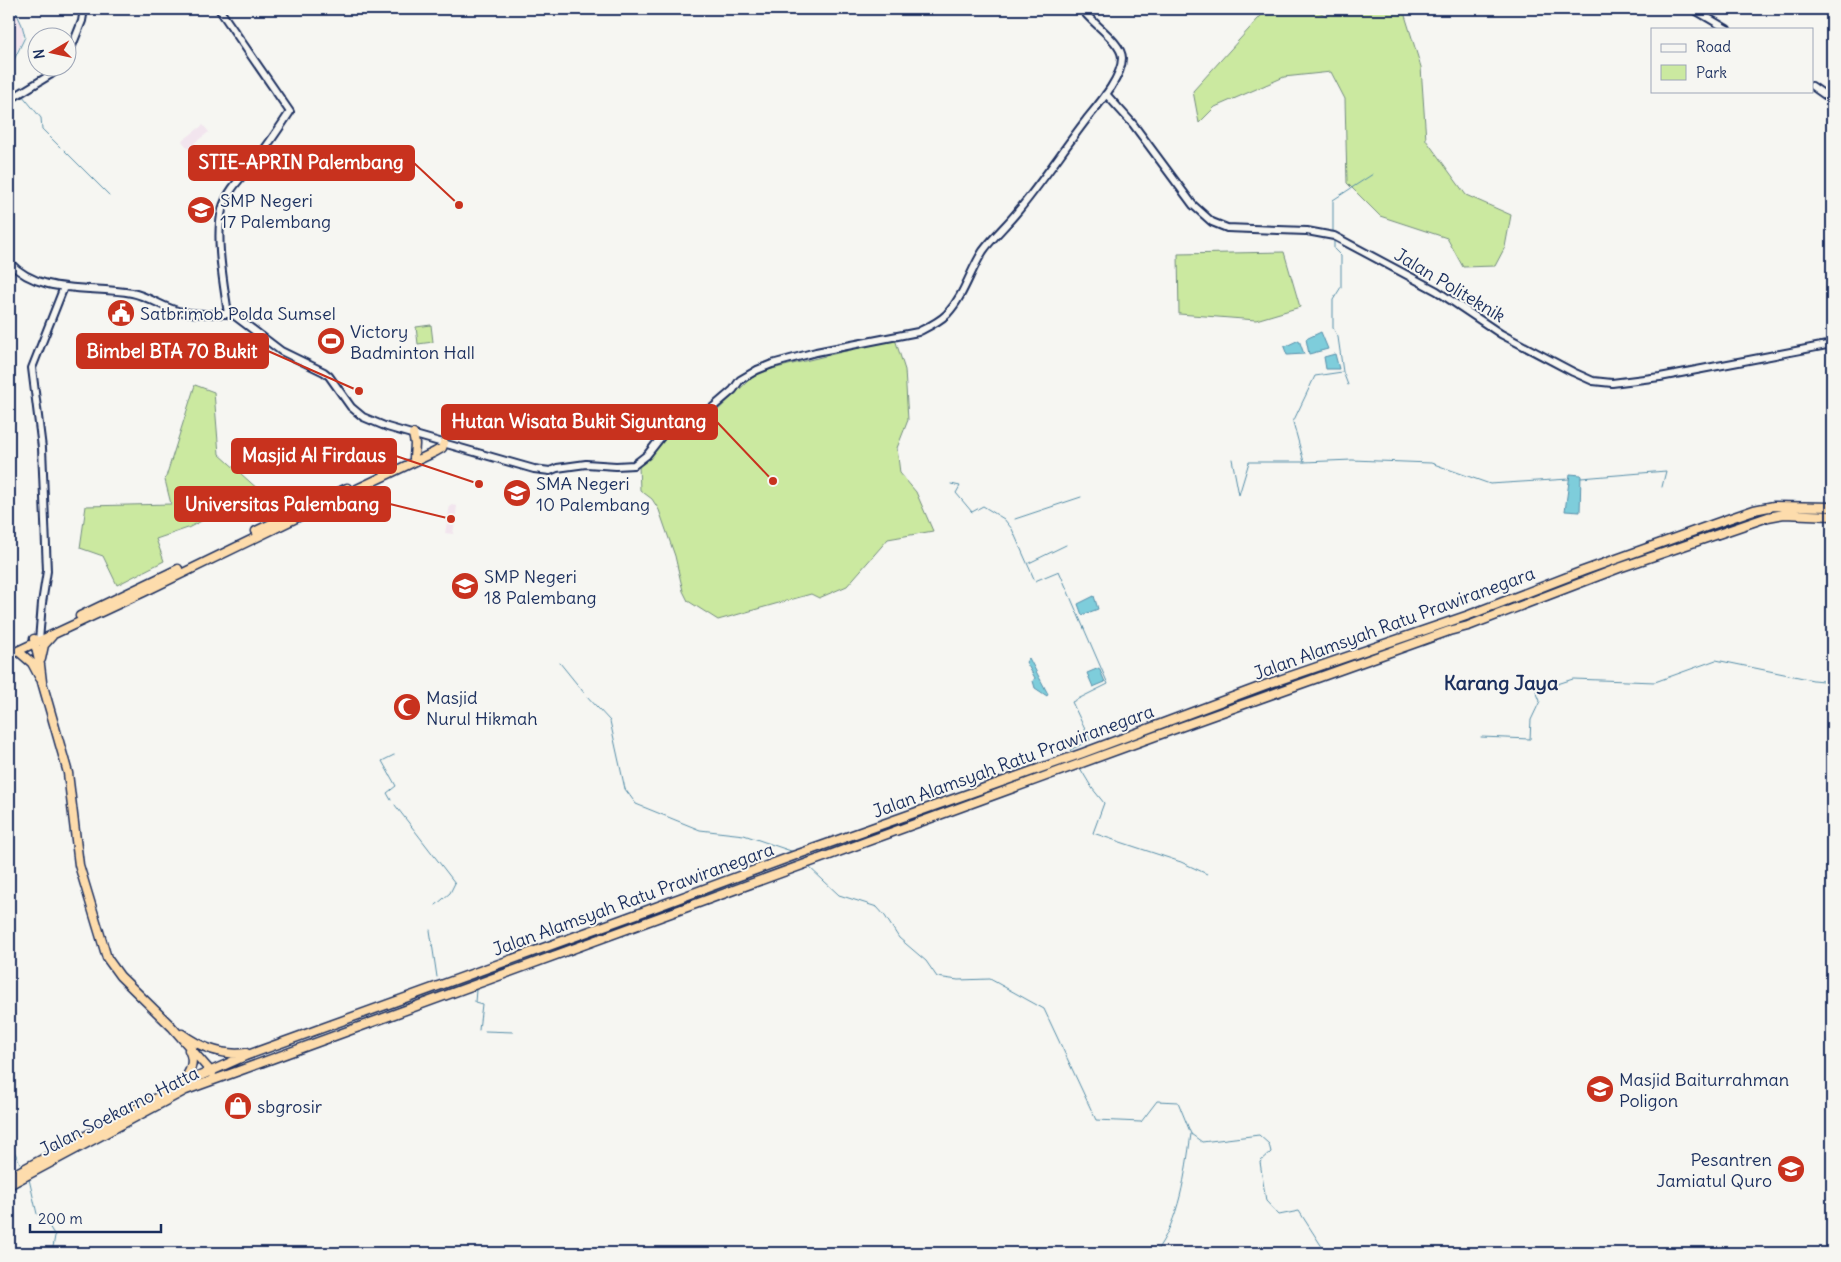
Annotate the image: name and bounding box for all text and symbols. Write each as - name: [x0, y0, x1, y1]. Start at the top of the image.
- north arrow: [28, 28, 78, 78]
- legend: [1651, 28, 1814, 92]
- text: Road: [1696, 37, 1731, 56]
- text: N: [30, 48, 49, 60]
- text: Park: [1696, 63, 1727, 82]
- callout: STIE-APRIN Palembang: [189, 146, 414, 180]
- text: STIE-APRIN Palembang: [198, 150, 404, 174]
- place label: SMP Negeri 17 Palembang: [220, 189, 331, 233]
- school or university icon: SMP Negeri 17 Palembang: [186, 195, 216, 225]
- street label: Jalan Politeknik: [1390, 243, 1510, 327]
- public building icon: Satbrimob Polda Sumsel: [106, 298, 136, 328]
- place label: Satbrimob Polda Sumsel: [140, 302, 336, 325]
- place label: Victory Badminton Hall: [350, 320, 475, 364]
- sports icon: Victory Badminton Hall: [316, 326, 346, 356]
- callout: Bimbel BTA 70 Bukit: [77, 334, 268, 368]
- text: Bimbel BTA 70 Bukit: [87, 339, 258, 363]
- callout: Hutan Wisata Bukit Siguntang: [442, 405, 717, 439]
- text: Hutan Wisata Bukit Siguntang: [452, 409, 706, 433]
- callout: Masjid Al Firdaus: [232, 439, 396, 473]
- text: Masjid Al Firdaus: [242, 443, 386, 467]
- place label: SMA Negeri 10 Palembang: [536, 472, 650, 516]
- school or university icon: SMA Negeri 10 Palembang: [502, 478, 532, 508]
- callout: Universitas Palembang: [175, 487, 390, 521]
- text: Universitas Palembang: [185, 492, 379, 516]
- street label: Jalan Alamsyah Ratu Prawiranegara: [1250, 561, 1538, 685]
- place label: SMP Negeri 18 Palembang: [484, 565, 597, 609]
- school or university icon: SMP Negeri 18 Palembang: [450, 571, 480, 601]
- district label: Karang Jaya: [1444, 670, 1559, 695]
- place label: Masjid Nurul Hikmah: [426, 686, 538, 730]
- mosque icon: Masjid Nurul Hikmah: [392, 692, 422, 722]
- street label: Jalan Alamsyah Ratu Prawiranegara: [869, 699, 1157, 823]
- street label: Jalan Alamsyah Ratu Prawiranegara: [489, 837, 777, 961]
- street label: Jalan Soekarno Hatta: [36, 1061, 202, 1161]
- place label: Masjid Baiturrahman Poligon: [1619, 1068, 1789, 1112]
- school or university icon: Masjid Baiturrahman Poligon: [1585, 1074, 1615, 1104]
- shop icon: sbgrosir: [223, 1091, 253, 1121]
- place label: sbgrosir: [257, 1095, 323, 1118]
- place label: Pesantren Jamiatul Quro: [1656, 1148, 1772, 1192]
- school or university icon: Pesantren Jamiatul Quro: [1776, 1154, 1806, 1184]
- scale bar: [30, 1202, 161, 1234]
- text: 200 m: [38, 1209, 83, 1228]

